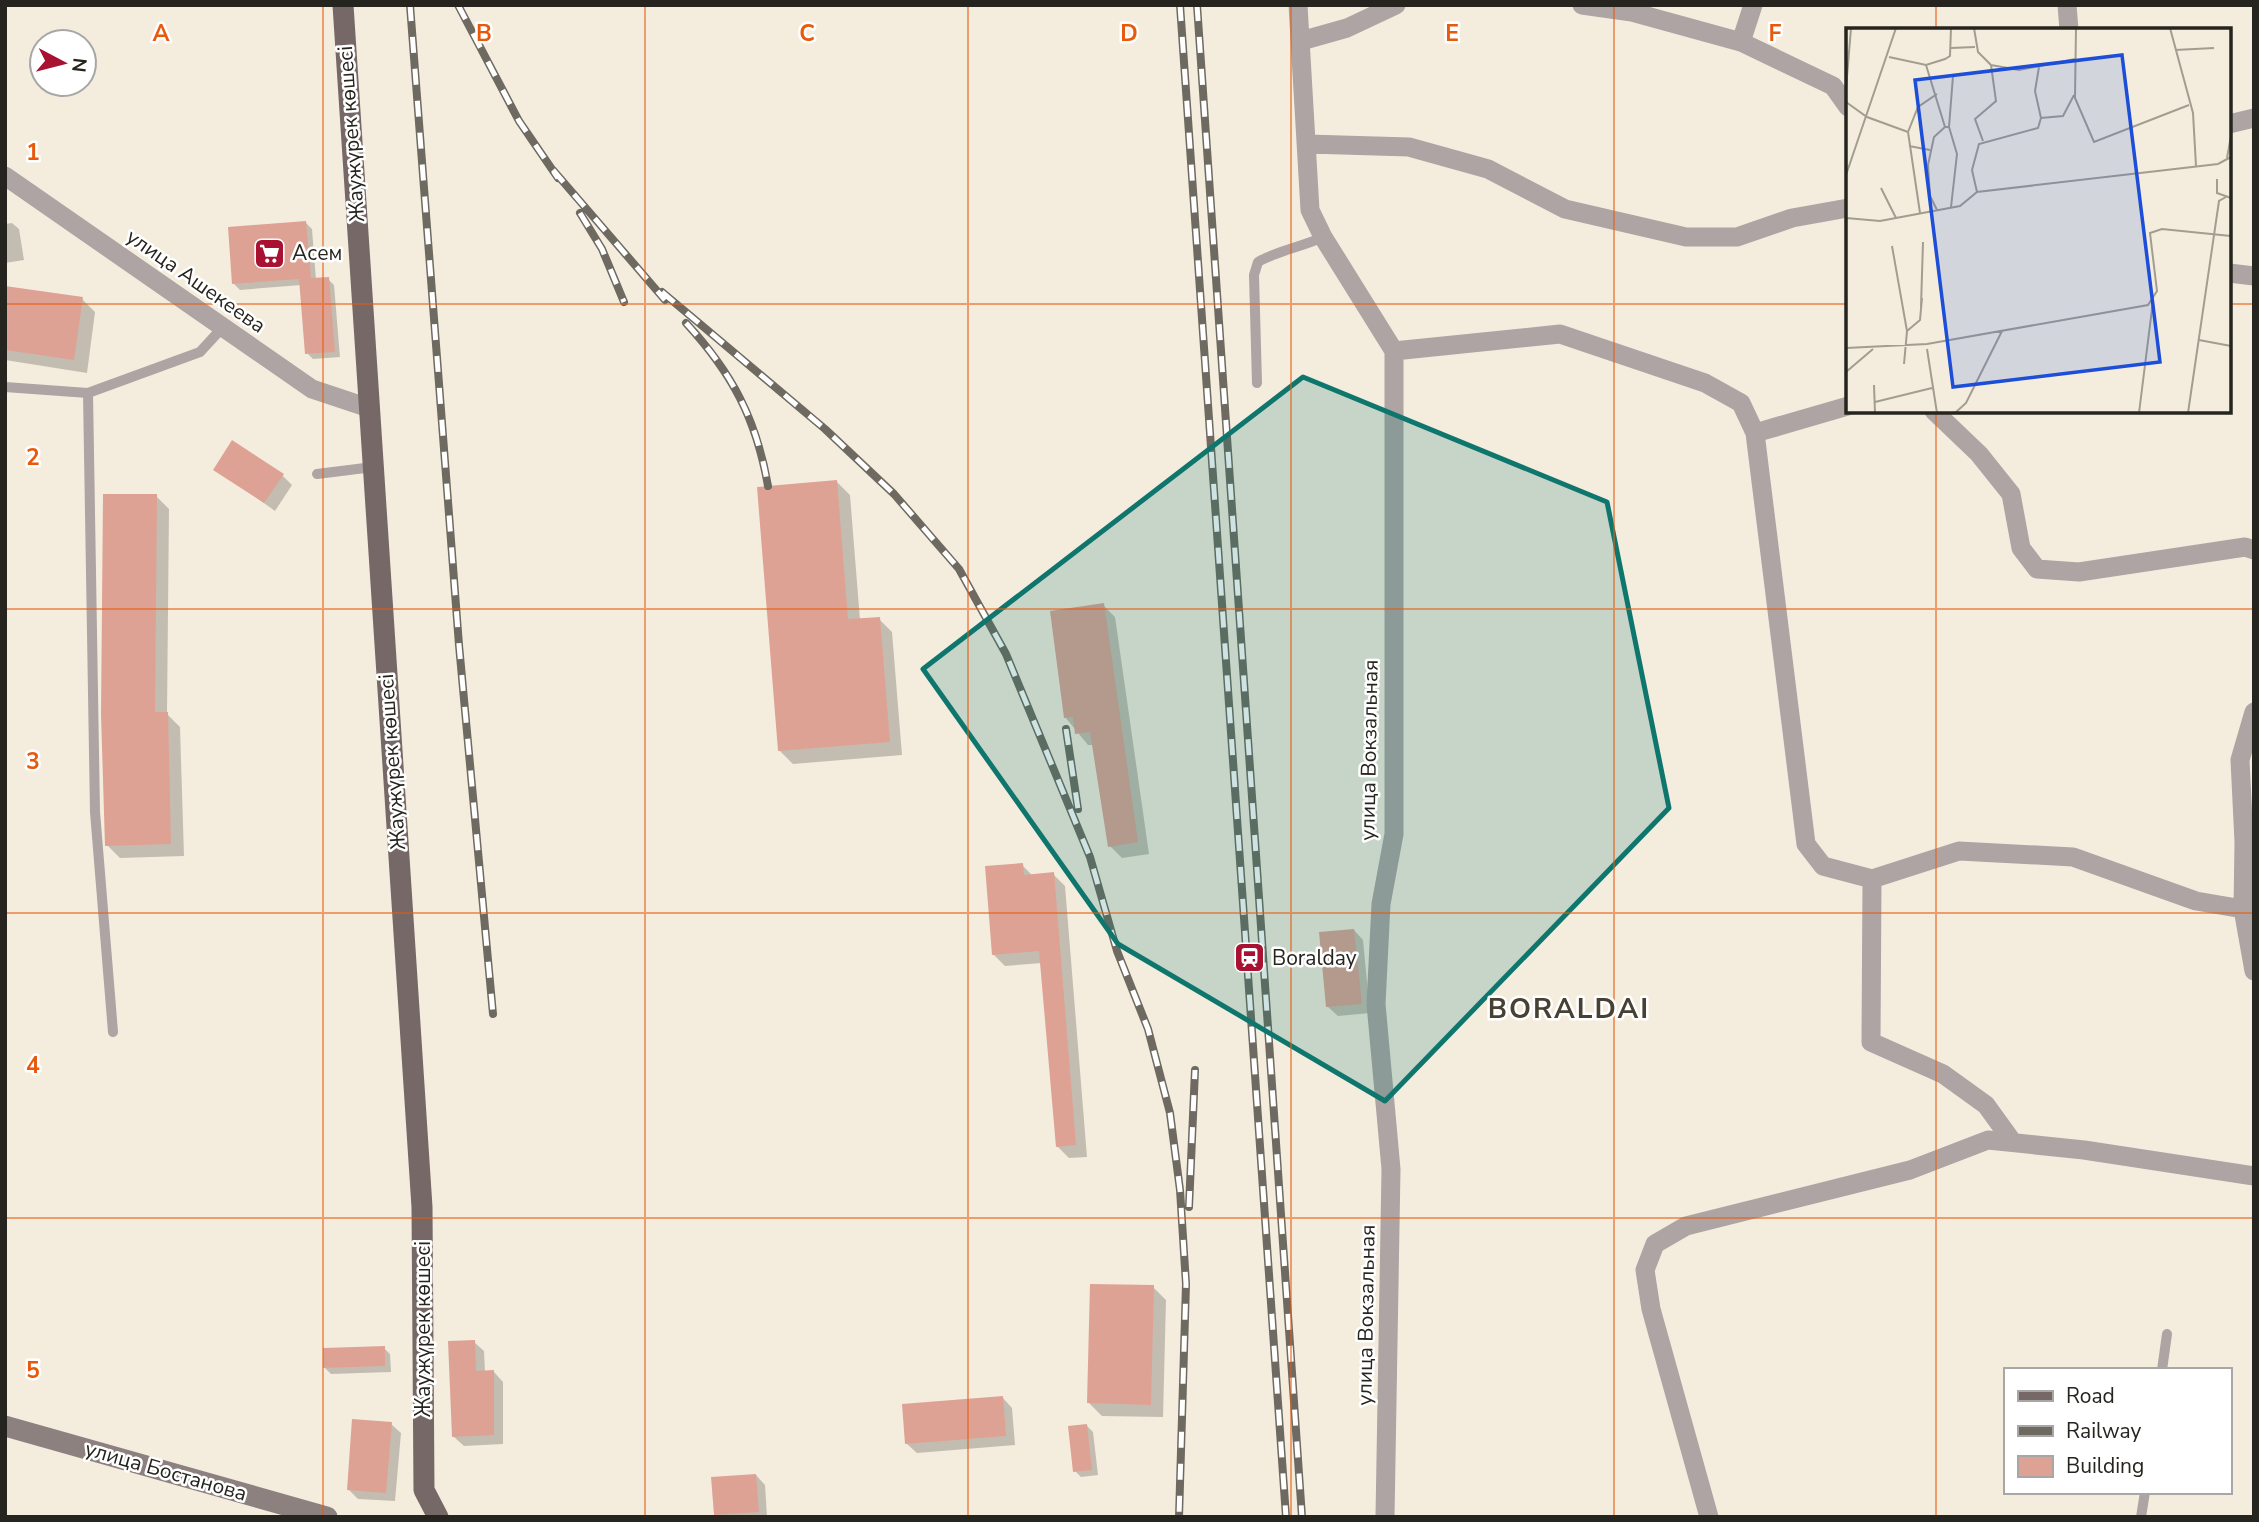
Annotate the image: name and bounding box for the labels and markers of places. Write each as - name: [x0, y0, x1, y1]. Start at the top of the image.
- supermarket icon: Асем: [252, 236, 286, 270]
- place label: Асем: [292, 239, 342, 267]
- station icon: Boralday: [1232, 941, 1266, 975]
- place label: Boralday: [1272, 944, 1357, 972]

